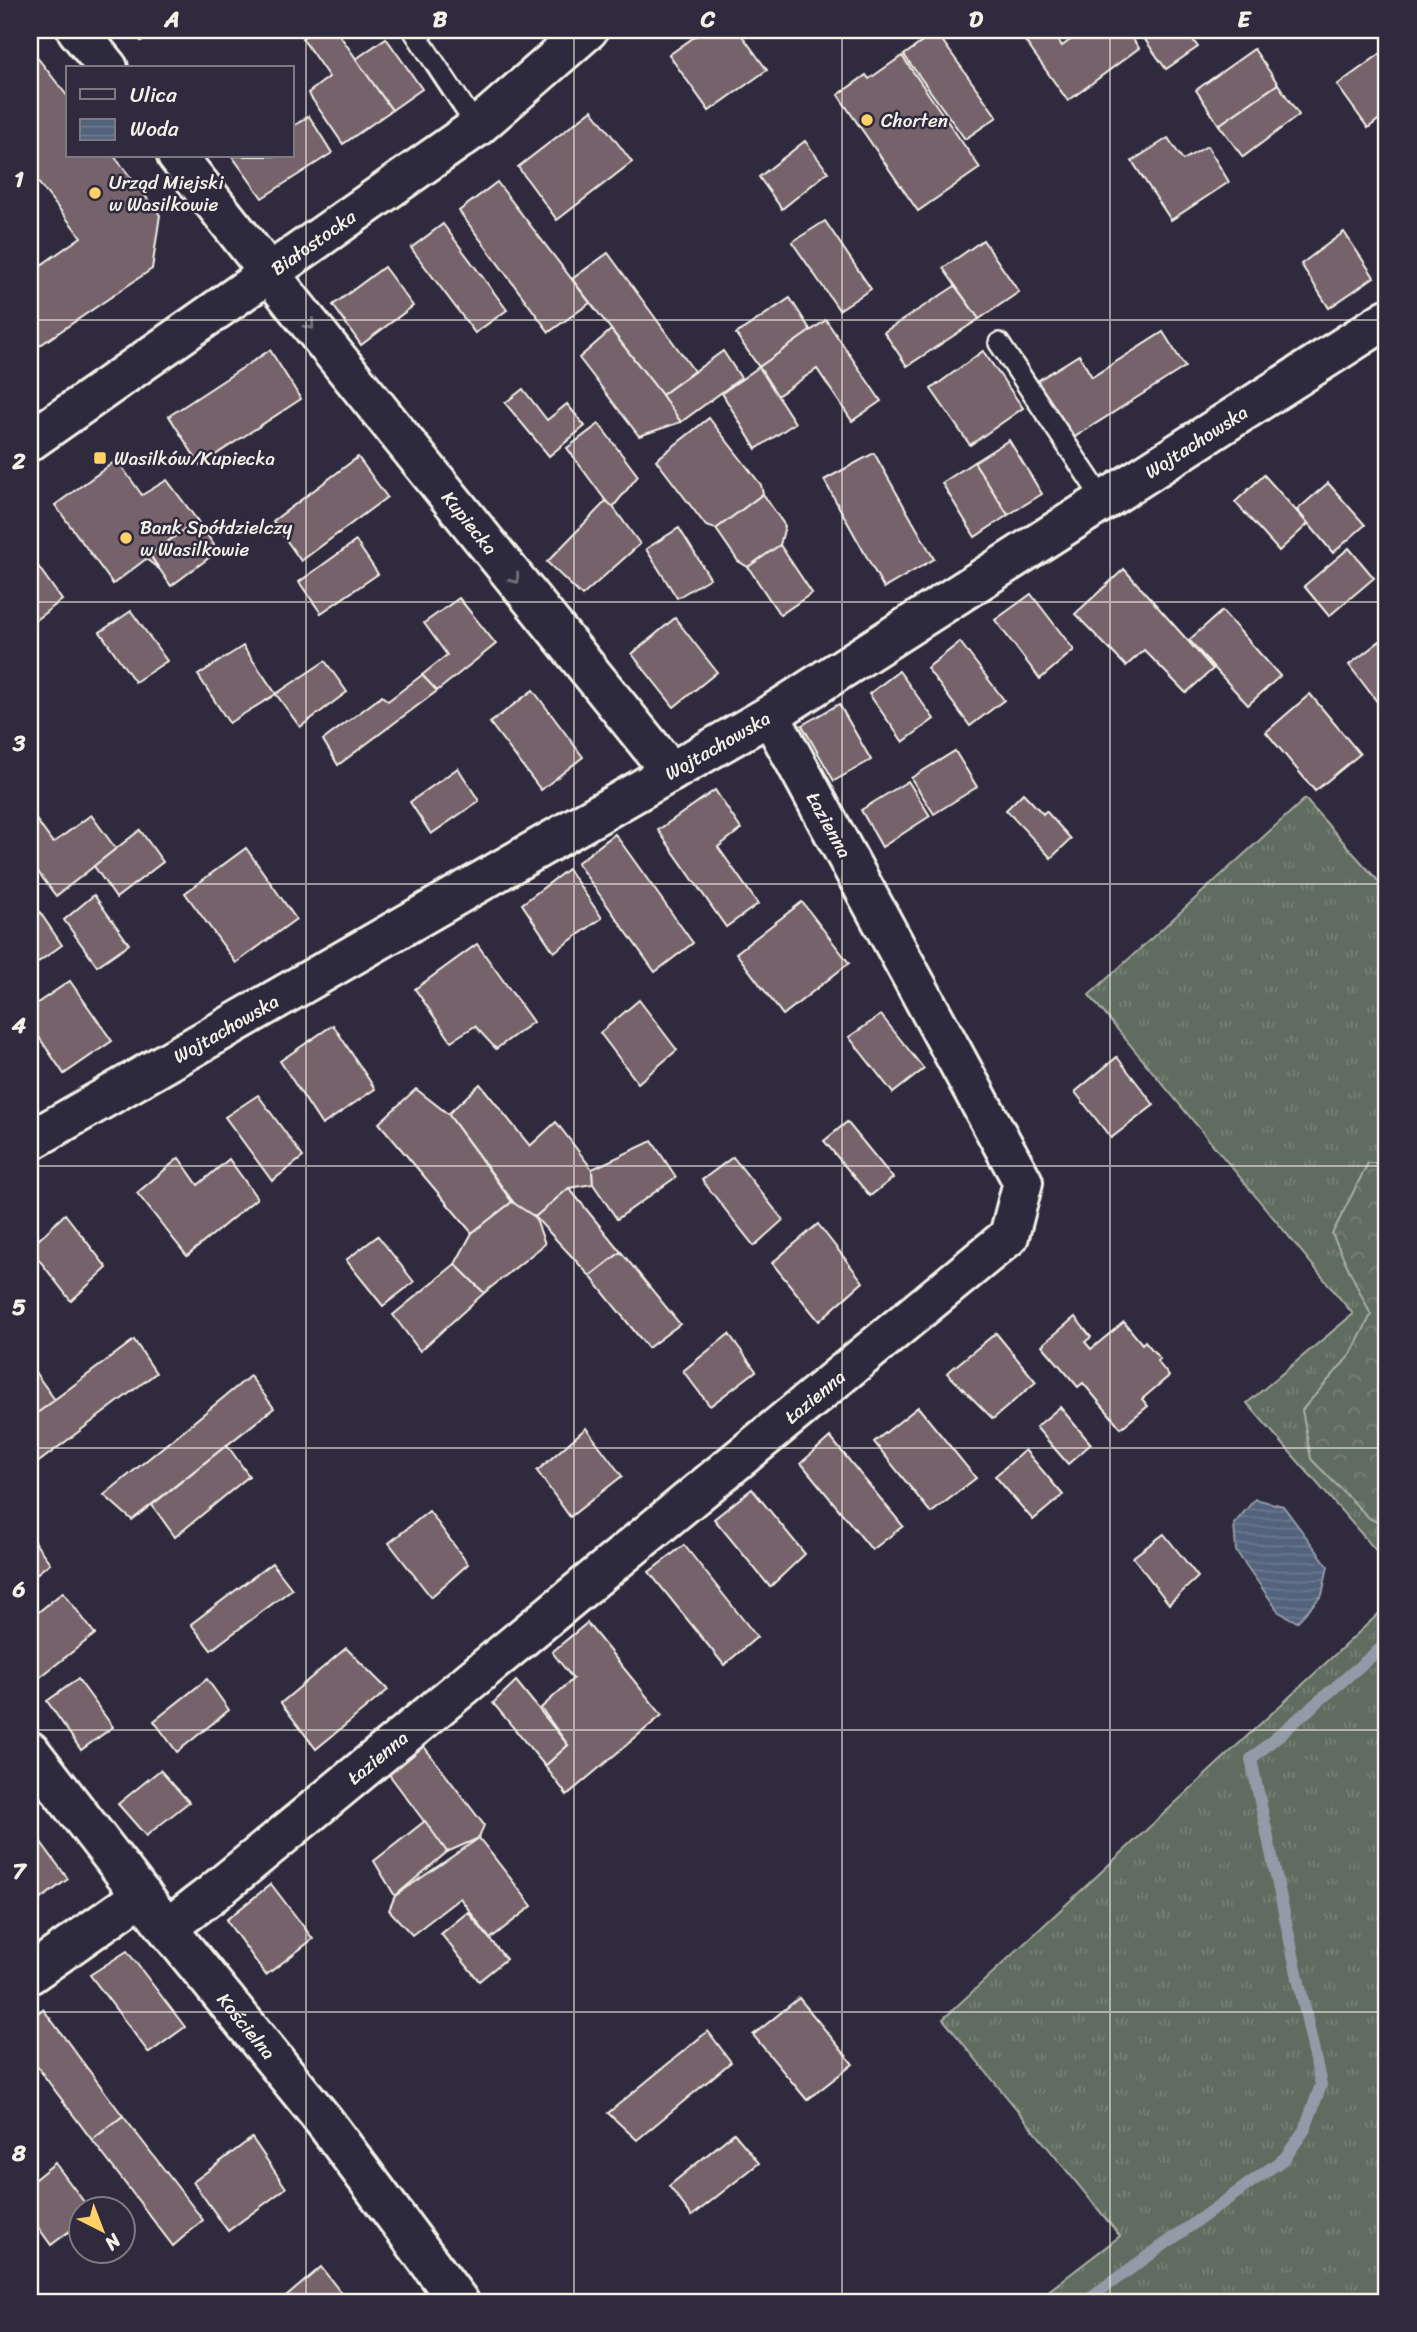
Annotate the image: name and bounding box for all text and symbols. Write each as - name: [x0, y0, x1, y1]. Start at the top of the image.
- text: A: [163, 0, 180, 40]
- text: B: [433, 0, 448, 40]
- text: C: [700, 0, 716, 40]
- text: D: [969, 0, 984, 40]
- text: E: [1238, 0, 1253, 40]
- legend: [66, 66, 294, 158]
- text: Ulica: [130, 76, 177, 114]
- place label: Chorten: [881, 104, 948, 137]
- text: Woda: [130, 110, 179, 148]
- marker: Chorten: [859, 112, 875, 128]
- text: 1: [14, 159, 24, 200]
- place label: Urząd Miejski w Wasilkowie: [109, 166, 224, 221]
- marker: Urząd Miejski w Wasilkowie: [87, 185, 103, 201]
- street label: Białostocka: [263, 200, 363, 284]
- one-way arrow: [302, 318, 315, 330]
- street label: Wojtachowska: [1137, 396, 1255, 487]
- text: 2: [11, 441, 26, 482]
- place label: Wasilków/Kupiecka: [114, 442, 276, 475]
- marker: Wasilków/Kupiecka: [92, 450, 108, 466]
- street label: Kupiecka: [433, 483, 507, 562]
- place label: Bank Spółdzielczy w Wasilkowie: [140, 511, 293, 566]
- marker: Bank Spółdzielczy w Wasilkowie: [118, 530, 134, 546]
- one-way arrow: [507, 570, 519, 583]
- street label: Wojtachowska: [658, 701, 777, 789]
- text: 3: [12, 723, 26, 764]
- street label: Łazienna: [797, 786, 861, 865]
- street label: Wojtachowska: [167, 984, 286, 1072]
- text: 4: [11, 1005, 27, 1046]
- text: 5: [12, 1287, 26, 1328]
- street label: Łazienna: [776, 1360, 853, 1432]
- text: 6: [11, 1569, 26, 1610]
- street label: Łazienna: [339, 1721, 416, 1793]
- text: 7: [12, 1851, 27, 1892]
- street label: Kościelna: [209, 1985, 285, 2067]
- text: 8: [11, 2133, 26, 2174]
- north arrow: [66, 2196, 136, 2266]
- text: N: [96, 2225, 130, 2259]

